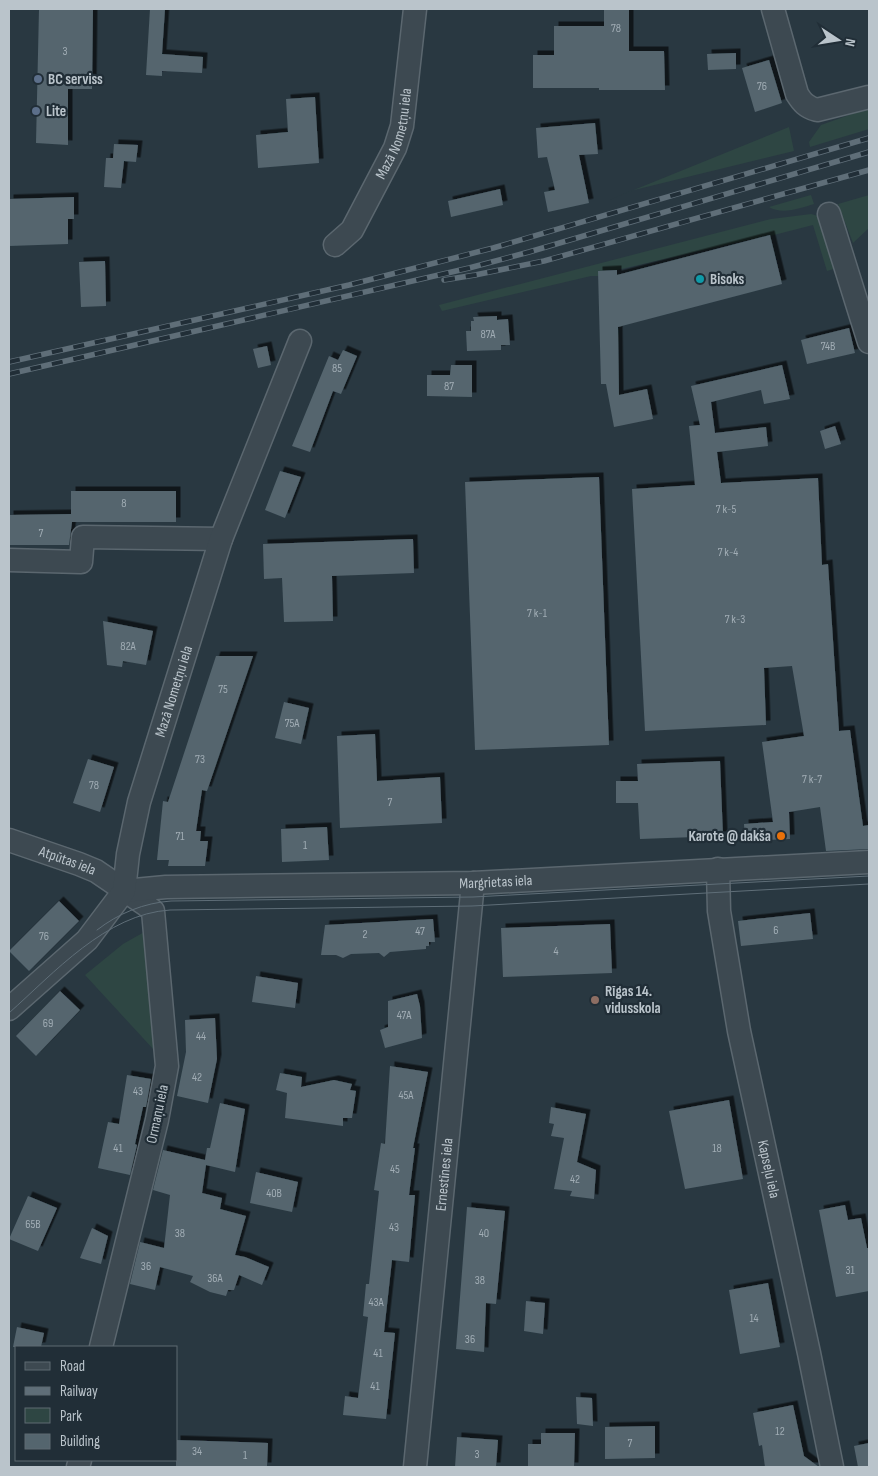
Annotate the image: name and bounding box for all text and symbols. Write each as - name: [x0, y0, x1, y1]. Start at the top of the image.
- north arrow: [813, 15, 863, 65]
- house number: 78: [611, 21, 621, 36]
- text: N: [841, 37, 859, 48]
- house number: 3: [62, 44, 68, 59]
- place label: BC serviss: [48, 70, 103, 89]
- marker: BC serviss: [32, 73, 44, 85]
- house number: 76: [757, 79, 767, 94]
- street label: Mazā Nometņu iela: [371, 87, 416, 182]
- place label: Lite: [46, 102, 66, 121]
- marker: Lite: [30, 105, 42, 117]
- place label: Bisoks: [710, 270, 745, 289]
- marker: Bisoks: [694, 273, 706, 285]
- house number: 87A: [481, 327, 496, 342]
- house number: 74B: [821, 339, 835, 354]
- house number: 85: [332, 361, 342, 376]
- house number: 87: [444, 379, 454, 394]
- house number: 8: [121, 496, 127, 511]
- house number: 7 k-5: [716, 502, 736, 517]
- house number: 7: [39, 526, 44, 541]
- house number: 7 k-4: [718, 545, 738, 560]
- house number: 7 k-1: [527, 606, 548, 621]
- house number: 7 k-3: [725, 612, 745, 627]
- house number: 82A: [120, 639, 137, 654]
- street label: Mazā Nometņu iela: [151, 643, 197, 739]
- house number: 75: [218, 682, 228, 697]
- house number: 75A: [285, 716, 300, 731]
- house number: 73: [195, 752, 205, 767]
- house number: 7 k-7: [802, 772, 822, 787]
- house number: 78: [89, 778, 99, 793]
- house number: 7: [388, 795, 393, 810]
- place label: Karote @ dakša: [688, 827, 771, 846]
- house number: 71: [175, 829, 185, 844]
- marker: Karote @ dakša: [775, 830, 787, 842]
- house number: 1: [303, 838, 308, 853]
- street label: Atpūtas iela: [36, 842, 99, 880]
- street label: Margrietas iela: [459, 871, 533, 893]
- house number: 6: [773, 923, 779, 938]
- house number: 47: [415, 924, 425, 939]
- house number: 2: [363, 927, 368, 942]
- house number: 76: [39, 929, 49, 944]
- house number: 4: [553, 944, 559, 959]
- place label: Rīgas 14. vidusskola: [605, 982, 661, 1018]
- marker: Rīgas 14. vidusskola: [589, 994, 601, 1006]
- house number: 47A: [397, 1008, 412, 1023]
- house number: 69: [43, 1016, 53, 1031]
- house number: 44: [196, 1029, 206, 1044]
- house number: 42: [192, 1070, 202, 1085]
- street label: Ormaņu iela: [142, 1083, 173, 1145]
- house number: 43: [133, 1084, 143, 1099]
- house number: 45A: [398, 1088, 414, 1103]
- street label: Ernestīnes iela: [431, 1137, 458, 1212]
- street label: Kapseļu iela: [753, 1138, 784, 1200]
- house number: 41: [113, 1141, 123, 1156]
- house number: 18: [712, 1141, 722, 1156]
- house number: 45: [390, 1162, 400, 1177]
- house number: 42: [570, 1172, 580, 1187]
- house number: 40B: [266, 1186, 282, 1201]
- house number: 65B: [25, 1217, 41, 1232]
- house number: 43: [389, 1220, 399, 1235]
- house number: 38: [175, 1226, 185, 1241]
- house number: 40: [479, 1226, 489, 1241]
- house number: 36: [141, 1259, 151, 1274]
- house number: 31: [845, 1263, 855, 1278]
- house number: 36A: [207, 1271, 224, 1286]
- house number: 38: [475, 1273, 485, 1288]
- house number: 43A: [368, 1295, 384, 1310]
- house number: 14: [749, 1311, 759, 1326]
- house number: 36: [465, 1332, 475, 1347]
- legend: [15, 1346, 178, 1461]
- house number: 41: [373, 1346, 383, 1361]
- text: Road: [60, 1357, 85, 1376]
- house number: 41: [370, 1379, 380, 1394]
- text: Railway: [60, 1382, 98, 1401]
- text: Park: [60, 1407, 82, 1426]
- house number: 12: [775, 1424, 785, 1439]
- text: Building: [60, 1432, 100, 1451]
- house number: 7: [628, 1436, 633, 1451]
- house number: 34: [192, 1444, 202, 1459]
- house number: 3: [474, 1447, 480, 1462]
- house number: 1: [243, 1448, 248, 1463]

